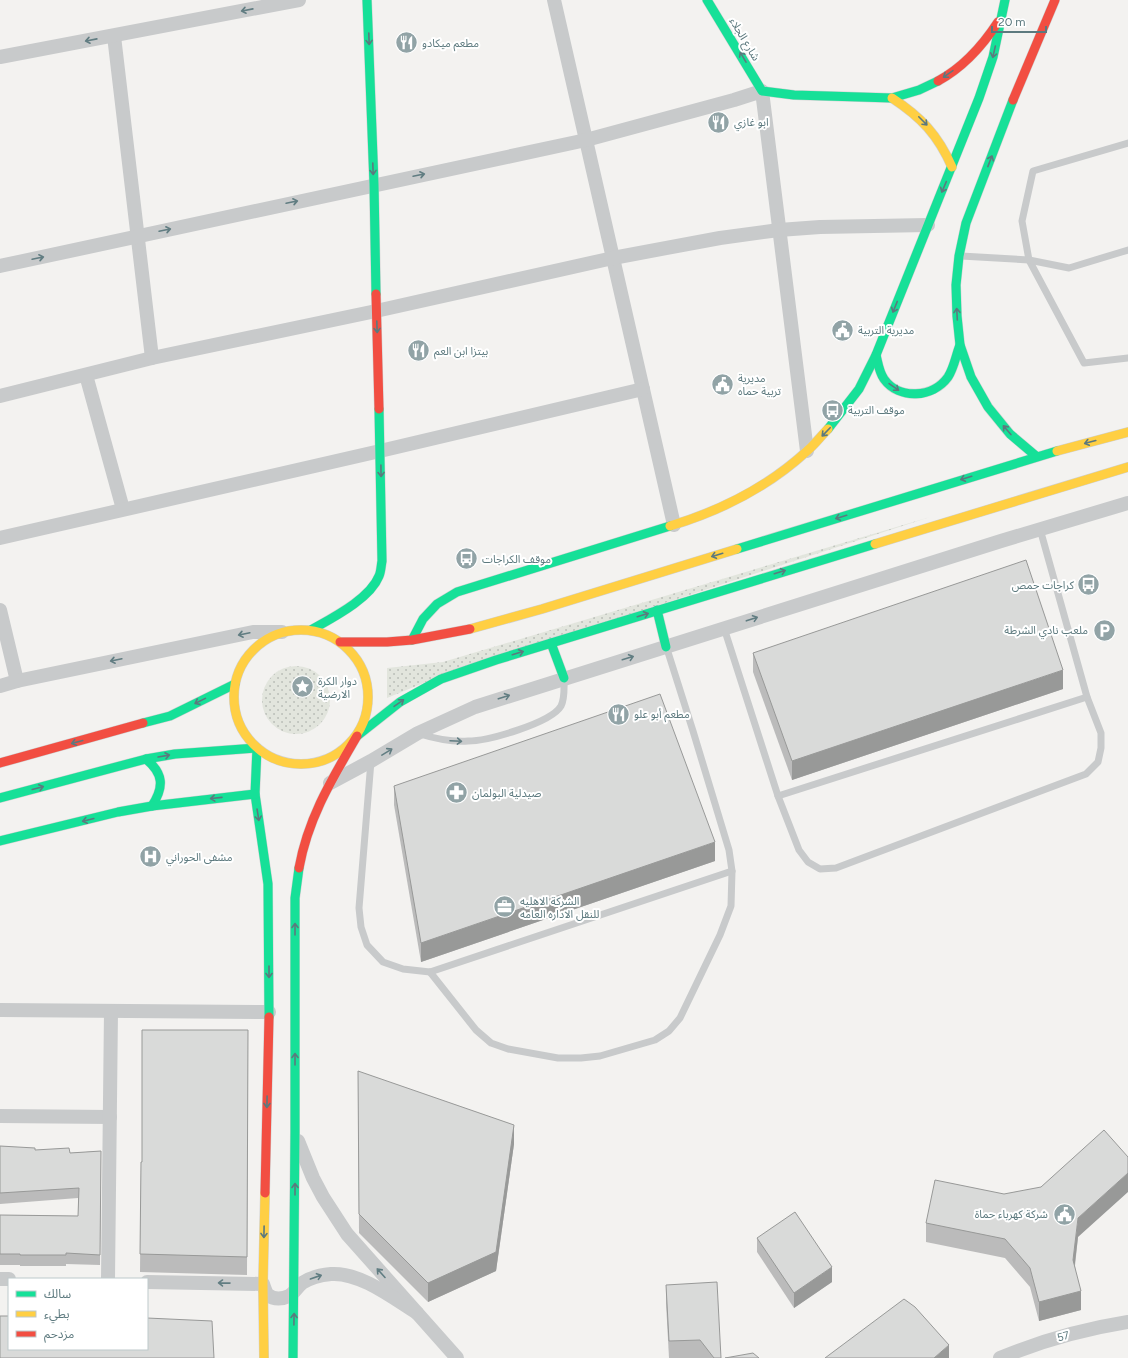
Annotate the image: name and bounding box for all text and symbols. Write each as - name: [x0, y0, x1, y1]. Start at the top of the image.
- one-way arrow: [240, 6, 253, 14]
- scale bar: [992, 8, 1046, 34]
- street label: شارع الجلاء: [726, 15, 763, 64]
- text: 20 m: [998, 15, 1026, 29]
- restaurant icon: مطعم ميكادو: [394, 30, 420, 56]
- one-way arrow: [365, 32, 373, 45]
- one-way arrow: [85, 36, 98, 44]
- place label: مطعم ميكادو: [422, 37, 479, 52]
- one-way arrow: [990, 45, 998, 58]
- one-way arrow: [738, 51, 746, 63]
- one-way arrow: [943, 70, 954, 78]
- restaurant icon: ابو غازي: [705, 109, 731, 135]
- place label: ابو غازي: [734, 116, 769, 132]
- one-way arrow: [919, 116, 928, 126]
- one-way arrow: [986, 155, 994, 167]
- one-way arrow: [369, 162, 377, 175]
- one-way arrow: [412, 170, 425, 178]
- one-way arrow: [940, 180, 947, 192]
- one-way arrow: [285, 198, 298, 206]
- one-way arrow: [158, 226, 171, 234]
- one-way arrow: [31, 253, 44, 261]
- one-way arrow: [890, 301, 898, 313]
- one-way arrow: [953, 307, 960, 320]
- public building icon: مديرية التربية: [830, 317, 856, 343]
- one-way arrow: [373, 320, 380, 333]
- place label: مديرية التربية: [858, 324, 915, 337]
- restaurant icon: بيتزا ابن العم: [405, 338, 431, 364]
- place label: بيتزا ابن العم: [434, 345, 488, 360]
- public building icon: مديرية تربية حماه: [710, 371, 736, 397]
- place label: مديرية تربية حماه: [738, 372, 781, 398]
- one-way arrow: [888, 383, 899, 391]
- bus stop icon: موقف التربية: [820, 397, 846, 423]
- place label: موقف التربية: [848, 404, 905, 417]
- one-way arrow: [1003, 425, 1012, 435]
- one-way arrow: [821, 427, 831, 437]
- one-way arrow: [1084, 439, 1097, 446]
- one-way arrow: [377, 464, 385, 477]
- one-way arrow: [959, 475, 972, 482]
- one-way arrow: [835, 514, 848, 521]
- bus stop icon: موقف الكراجات: [453, 546, 479, 572]
- one-way arrow: [711, 552, 724, 559]
- place label: موقف الكراجات: [482, 553, 551, 566]
- one-way arrow: [774, 568, 786, 576]
- bus stop icon: كراجات حمص: [1076, 572, 1102, 598]
- place label: كراجات حمص: [1012, 579, 1074, 592]
- one-way arrow: [636, 611, 649, 618]
- one-way arrow: [746, 615, 758, 623]
- parking icon: ملعب نادي الشرطة: [1091, 617, 1117, 643]
- place label: ملعب نادي الشرطة: [1004, 624, 1088, 640]
- one-way arrow: [238, 631, 251, 639]
- one-way arrow: [511, 649, 524, 656]
- one-way arrow: [622, 654, 635, 661]
- one-way arrow: [110, 657, 123, 665]
- place icon: دوار الكرة الارضية: [289, 674, 315, 700]
- place label: دوار الكرة الارضية: [318, 675, 357, 701]
- one-way arrow: [498, 693, 511, 700]
- one-way arrow: [194, 698, 206, 705]
- one-way arrow: [393, 699, 404, 707]
- restaurant icon: مطعم أبو علو: [606, 701, 632, 727]
- place label: مطعم أبو علو: [634, 708, 690, 723]
- one-way arrow: [449, 737, 462, 745]
- one-way arrow: [70, 739, 83, 746]
- one-way arrow: [381, 747, 393, 755]
- one-way arrow: [157, 752, 170, 760]
- pharmacy icon: صيدلية البولمان: [444, 780, 470, 806]
- one-way arrow: [31, 784, 44, 791]
- place label: صيدلية البولمان: [472, 787, 541, 800]
- one-way arrow: [210, 794, 223, 802]
- one-way arrow: [254, 808, 262, 821]
- one-way arrow: [82, 816, 95, 824]
- hospital icon: مشفى الحوراني: [137, 844, 163, 870]
- place label: مشفى الحوراني: [166, 851, 233, 867]
- office icon: الشركة الاهليه للنقل الاداره العامه: [491, 894, 517, 920]
- place label: الشركة الاهليه للنقل الاداره العامه: [520, 895, 599, 921]
- one-way arrow: [291, 923, 299, 936]
- one-way arrow: [265, 965, 273, 978]
- one-way arrow: [291, 1053, 299, 1066]
- one-way arrow: [263, 1095, 271, 1108]
- one-way arrow: [291, 1183, 299, 1196]
- public building icon: شركة كهرباء حماة: [1051, 1201, 1077, 1227]
- place label: شركة كهرباء حماة: [975, 1208, 1048, 1221]
- one-way arrow: [260, 1225, 268, 1238]
- one-way arrow: [377, 1269, 386, 1279]
- one-way arrow: [309, 1273, 321, 1281]
- legend: [8, 1278, 148, 1350]
- one-way arrow: [218, 1279, 231, 1287]
- text: سالك: [44, 1287, 71, 1301]
- text: بطيء: [44, 1307, 70, 1324]
- one-way arrow: [290, 1313, 298, 1326]
- text: مزدحم: [44, 1327, 74, 1343]
- street label: 57: [1056, 1329, 1071, 1344]

